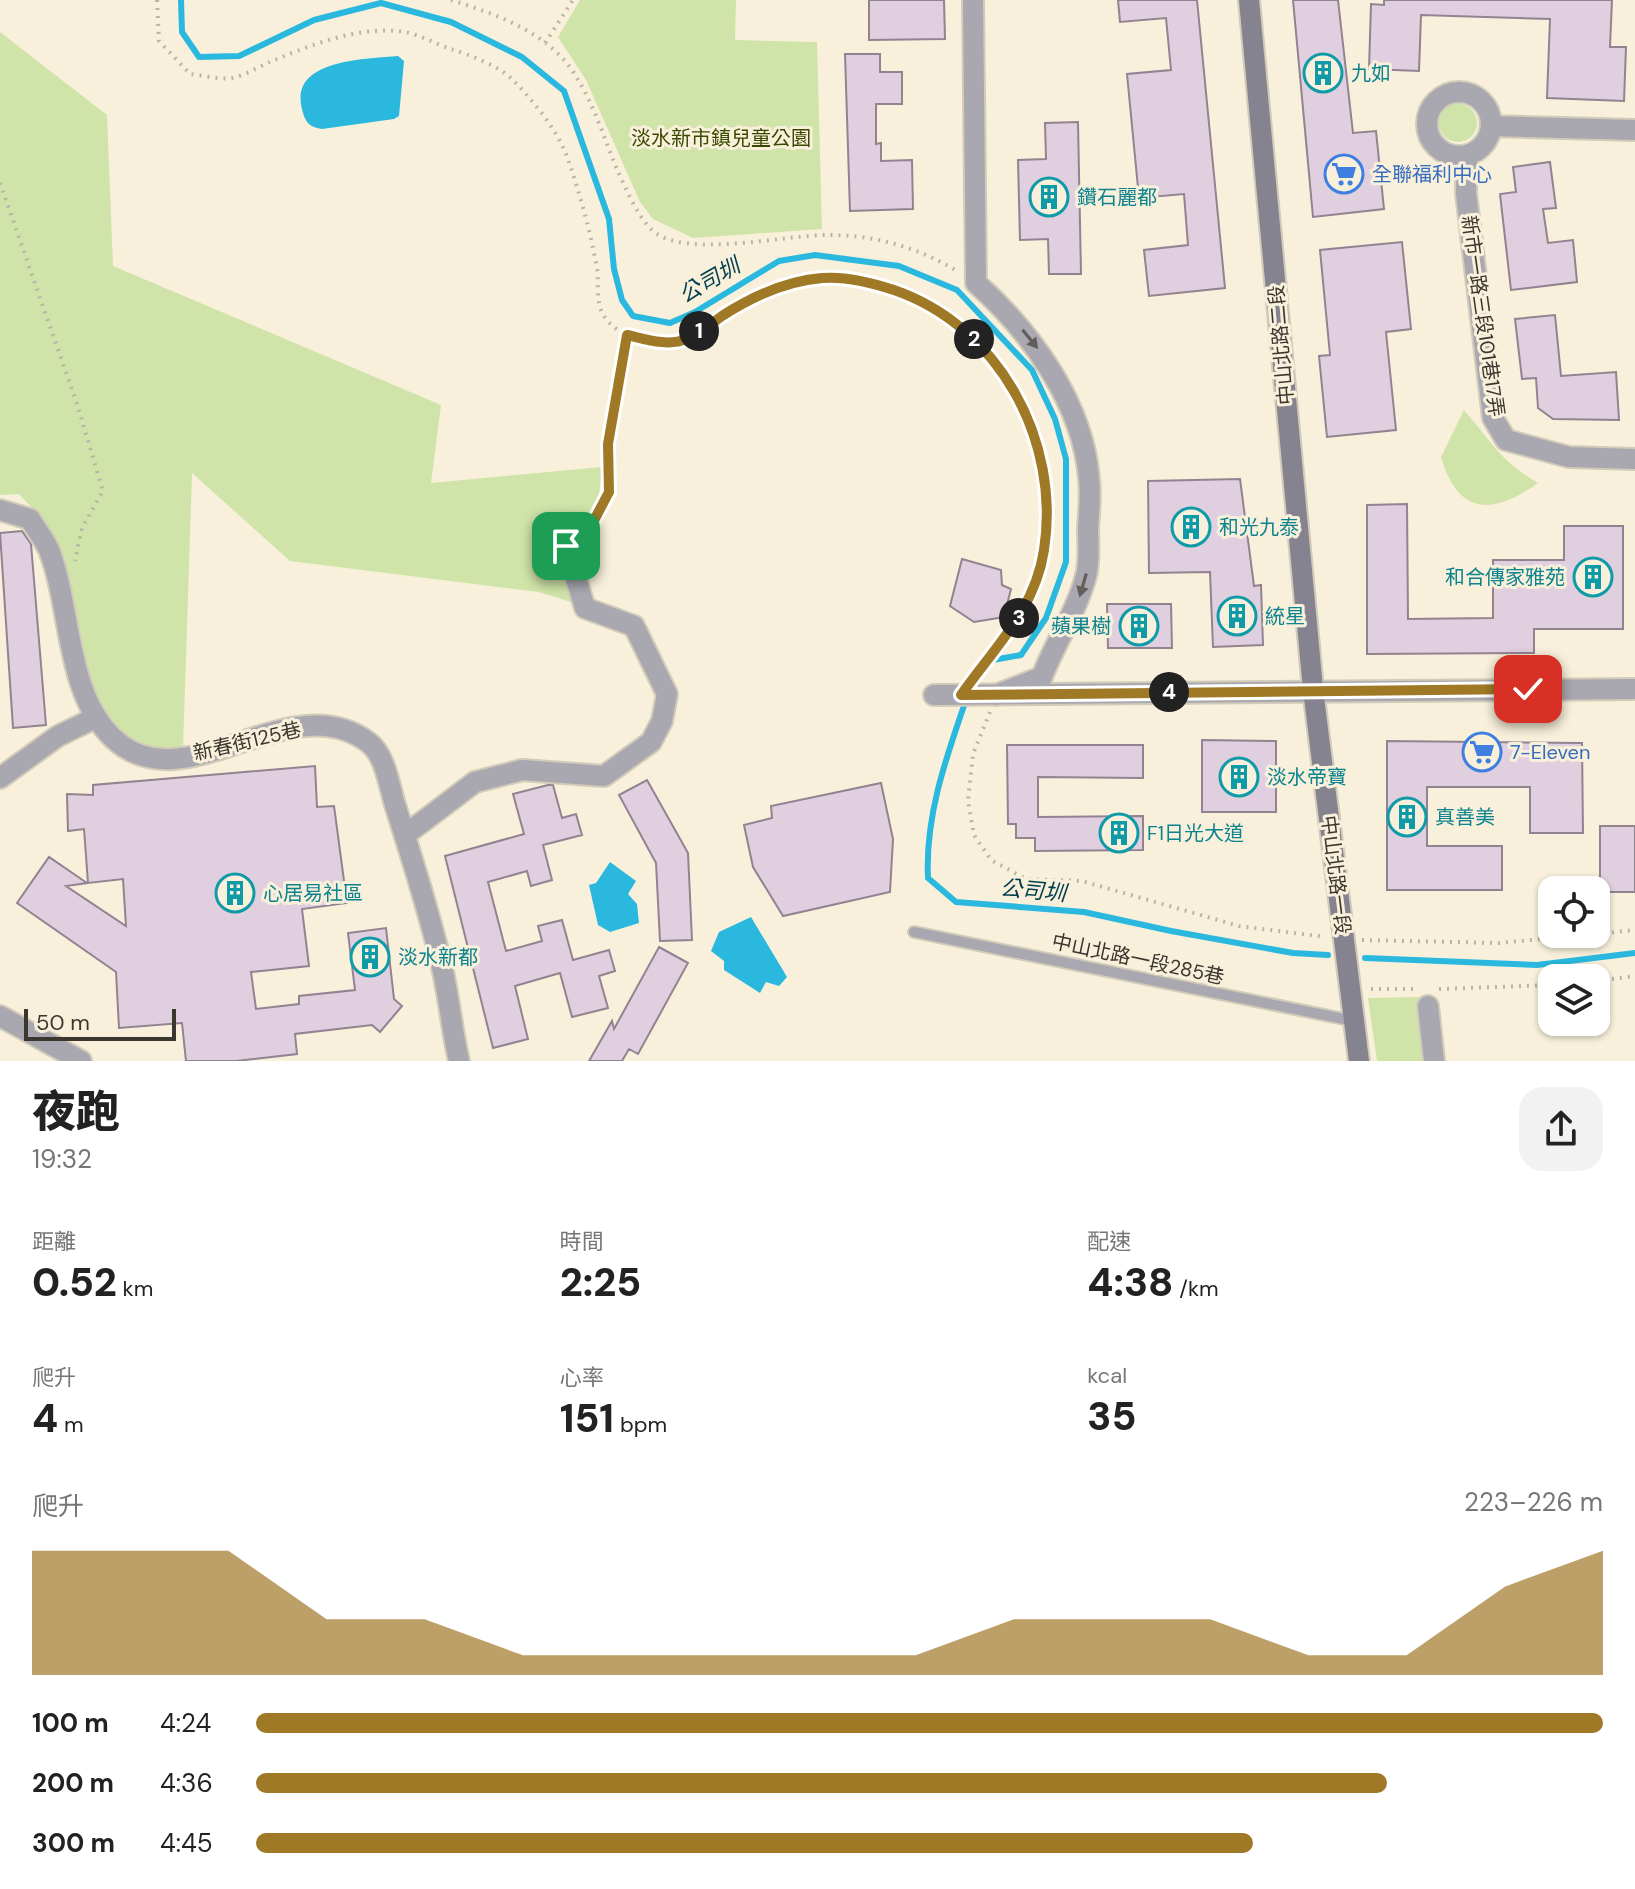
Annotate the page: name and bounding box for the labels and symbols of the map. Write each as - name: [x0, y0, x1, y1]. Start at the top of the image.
- building icon: 九如: [1302, 52, 1344, 94]
- place label: 九如: [1351, 60, 1391, 86]
- park label: 淡水新市鎮兒童公園: [631, 125, 811, 151]
- supermarket icon: 全聯福利中心: [1323, 153, 1365, 195]
- place label: 全聯福利中心: [1372, 161, 1492, 187]
- building icon: 鑽石麗都: [1028, 176, 1070, 218]
- place label: 鑽石麗都: [1077, 184, 1157, 210]
- street label: 新市一路三段101巷17弄: [1456, 214, 1510, 418]
- water label: 公司圳: [673, 250, 748, 309]
- street label: 中山北路二段: [1263, 284, 1299, 406]
- pin: 1: [679, 311, 719, 351]
- pin: 2: [954, 319, 994, 359]
- one-way arrow: [1022, 329, 1038, 349]
- building icon: 和光九泰: [1170, 506, 1212, 548]
- pin: [532, 512, 600, 580]
- place label: 和光九泰: [1219, 514, 1299, 540]
- building icon: 和合傳家雅苑: [1572, 556, 1614, 598]
- place label: 和合傳家雅苑: [1445, 564, 1565, 590]
- one-way arrow: [1076, 573, 1089, 597]
- building icon: 統星: [1216, 595, 1258, 637]
- pin: 3: [999, 598, 1039, 638]
- place label: 統星: [1265, 603, 1305, 629]
- building icon: 蘋果樹: [1118, 605, 1160, 647]
- place label: 蘋果樹: [1051, 613, 1111, 639]
- pin: [1494, 655, 1562, 723]
- pin: 4: [1149, 672, 1189, 712]
- street label: 新春街125巷: [191, 716, 303, 766]
- supermarket icon: 7-Eleven: [1461, 731, 1503, 773]
- place label: 7-Eleven: [1510, 739, 1590, 765]
- building icon: 淡水帝寶: [1218, 756, 1260, 798]
- place label: 淡水帝寶: [1267, 764, 1347, 790]
- building icon: 真善美: [1386, 796, 1428, 838]
- place label: 真善美: [1435, 804, 1495, 830]
- building icon: F1日光大道: [1098, 812, 1140, 854]
- street label: 中山北路一段: [1316, 814, 1356, 936]
- place label: F1日光大道: [1147, 820, 1244, 846]
- building icon: 心居易社區: [214, 872, 256, 914]
- water label: 公司圳: [999, 873, 1070, 908]
- place label: 心居易社區: [263, 880, 363, 906]
- street label: 中山北路一段285巷: [1049, 928, 1227, 990]
- building icon: 淡水新都: [349, 936, 391, 978]
- place label: 淡水新都: [398, 944, 478, 970]
- scale bar: [24, 1005, 176, 1041]

